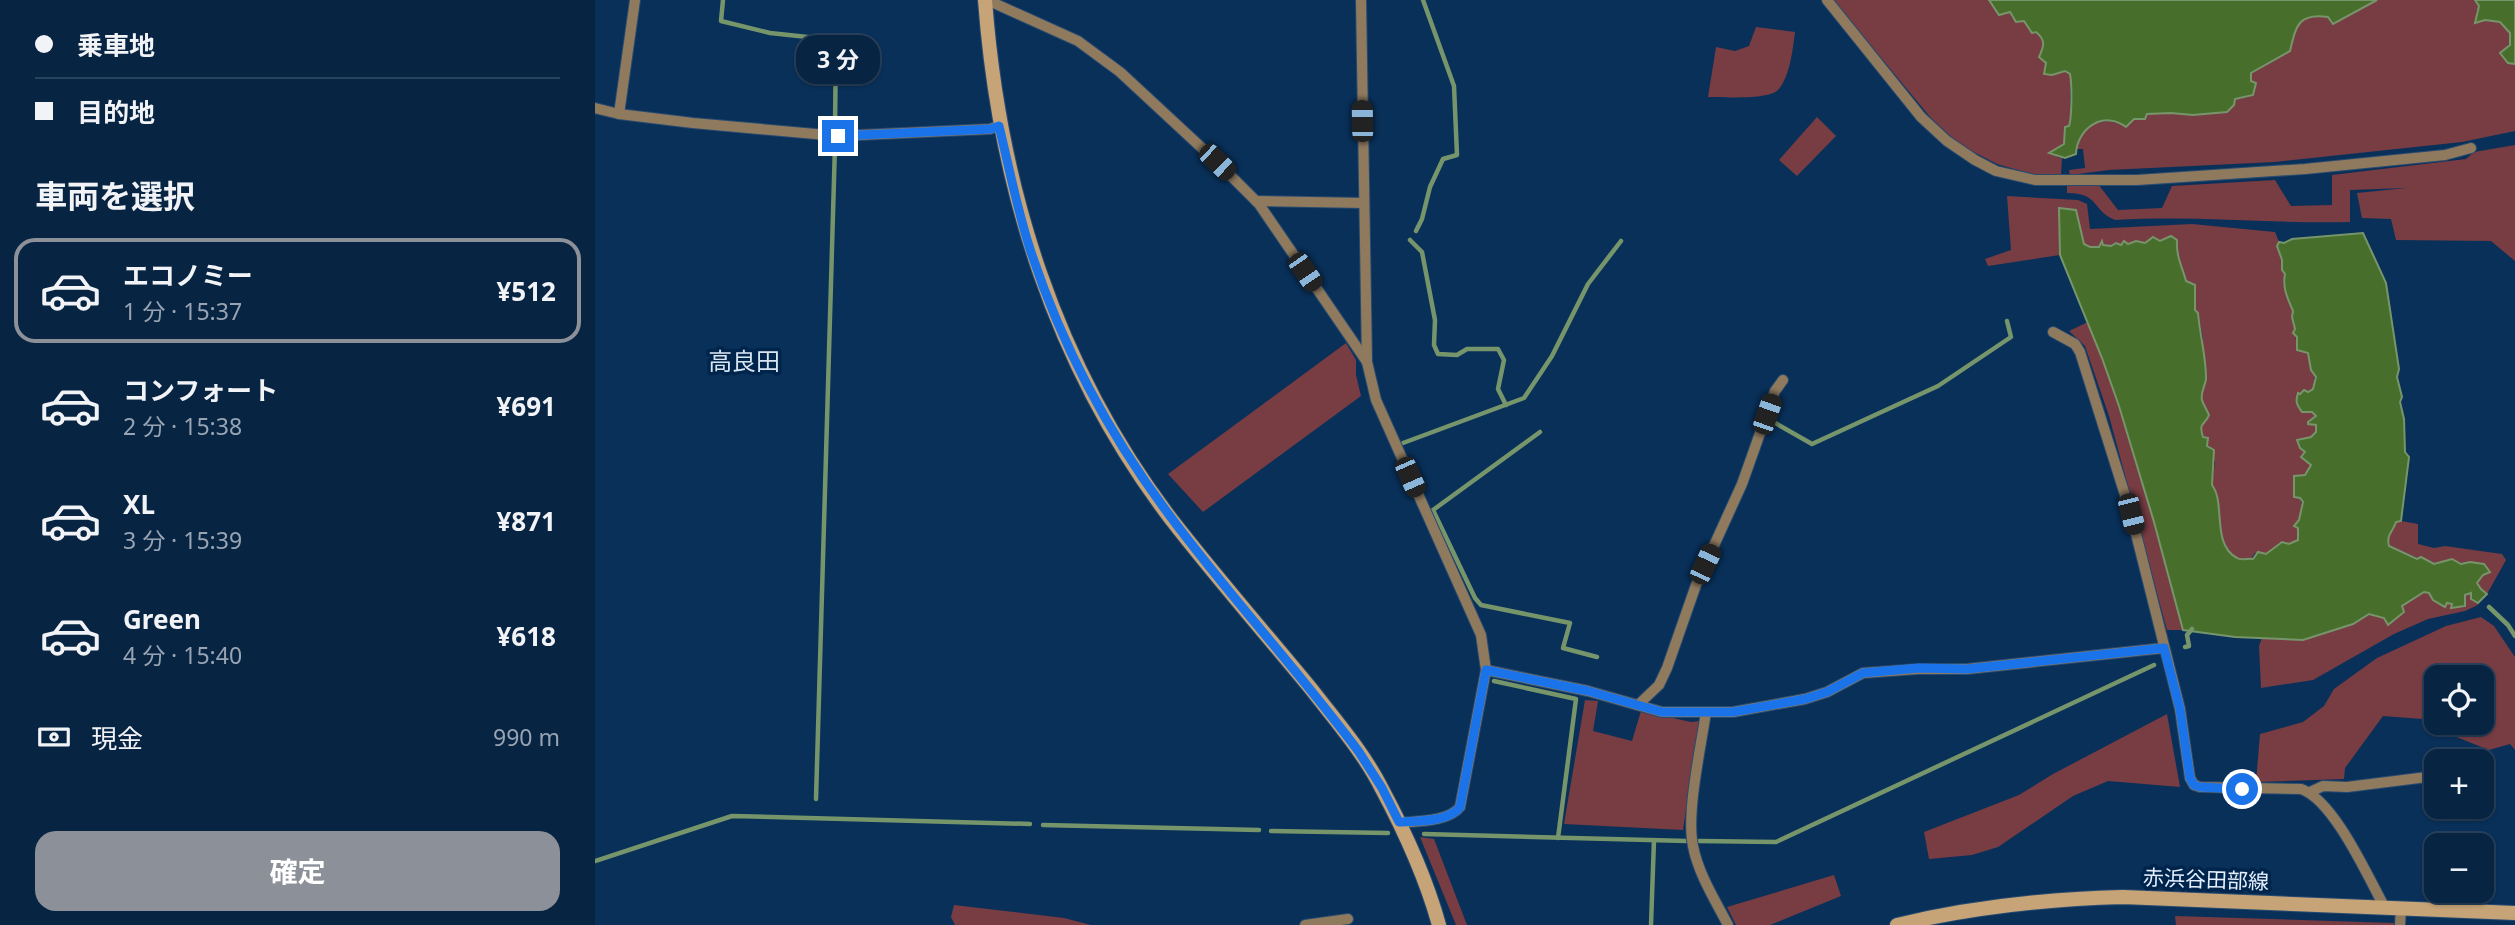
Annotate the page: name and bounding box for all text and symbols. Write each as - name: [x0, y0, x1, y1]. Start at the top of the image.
- text: 乗車地: [77, 27, 155, 63]
- callout: 3 分: [796, 34, 880, 83]
- text: 3 分: [817, 43, 859, 75]
- text: 目的地: [77, 94, 155, 130]
- car: [1352, 100, 1373, 142]
- route end: [822, 120, 854, 152]
- car: [1195, 140, 1240, 184]
- text: 車両を選択: [35, 174, 195, 217]
- car: [1285, 249, 1326, 295]
- text: エコノミー: [123, 257, 253, 293]
- icon: car: [39, 259, 102, 322]
- text: ¥512: [497, 273, 556, 309]
- text: 1 分 · 15:37: [123, 295, 242, 327]
- district label: 高良田: [708, 344, 780, 377]
- text: コンフォート: [123, 372, 278, 408]
- icon: car: [39, 374, 102, 437]
- text: ¥691: [497, 388, 556, 424]
- car: [1751, 391, 1784, 437]
- text: 2 分 · 15:38: [123, 410, 242, 442]
- car: [1392, 454, 1429, 500]
- text: XL: [123, 486, 155, 522]
- icon: car: [39, 489, 102, 552]
- car: [2116, 491, 2147, 537]
- text: ¥871: [497, 503, 556, 539]
- text: 3 分 · 15:39: [123, 524, 242, 556]
- car: [1687, 541, 1724, 587]
- text: Green: [123, 601, 201, 637]
- icon: car: [39, 604, 102, 667]
- text: ¥618: [497, 618, 556, 654]
- text: 4 分 · 15:40: [123, 639, 242, 671]
- map controls: [2424, 665, 2494, 903]
- button: locate: [2424, 665, 2494, 735]
- icon: cash: [35, 718, 73, 756]
- text: 現金: [91, 720, 143, 756]
- text: 990 m: [493, 721, 560, 753]
- button: +: [2424, 749, 2494, 819]
- route start: [2226, 773, 2258, 805]
- button: 確定: [35, 831, 560, 911]
- button: −: [2424, 833, 2494, 903]
- street label: 赤浜谷田部線: [2143, 863, 2269, 895]

